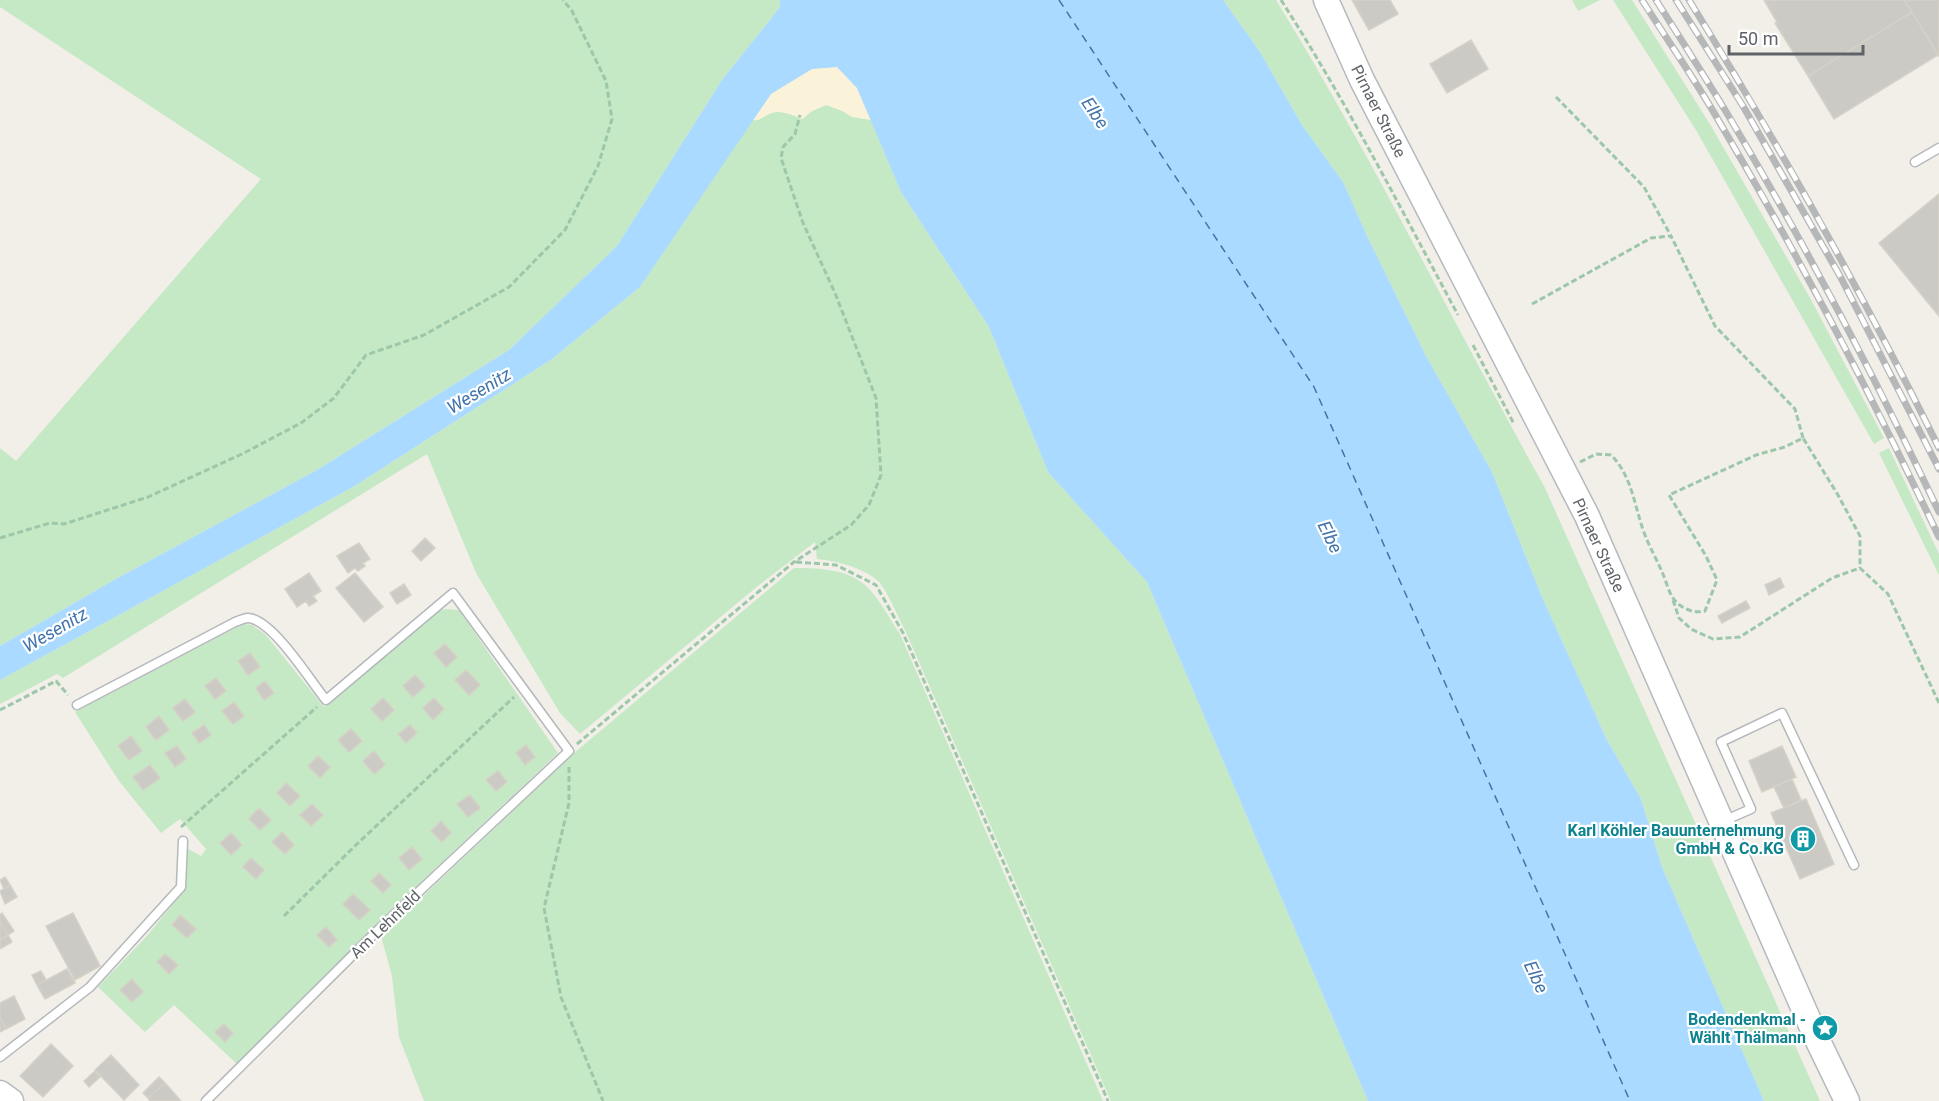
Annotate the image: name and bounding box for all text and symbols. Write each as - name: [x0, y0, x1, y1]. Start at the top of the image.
- scale bar: [1729, 18, 1862, 56]
- text: 50 m: [1738, 28, 1778, 49]
- street label: Pirnaer Straße: [1347, 62, 1410, 161]
- water label: Elbe: [1077, 93, 1113, 132]
- water label: Wesenitz: [443, 363, 515, 418]
- street label: Pirnaer Straße: [1569, 495, 1629, 595]
- water label: Elbe: [1314, 517, 1347, 556]
- water label: Wesenitz: [19, 603, 91, 656]
- place label: Karl Köhler Bauunternehmung GmbH & Co.KG: [1567, 821, 1784, 858]
- building icon: Karl Köhler Bauunternehmung GmbH & Co.KG: [1788, 824, 1818, 854]
- street label: Am Lehnfeld: [346, 886, 424, 962]
- water label: Elbe: [1520, 957, 1553, 996]
- place label: Bodendenkmal - Wählt Thälmann: [1688, 1010, 1806, 1047]
- place icon: Bodendenkmal - Wählt Thälmann: [1810, 1013, 1840, 1043]

